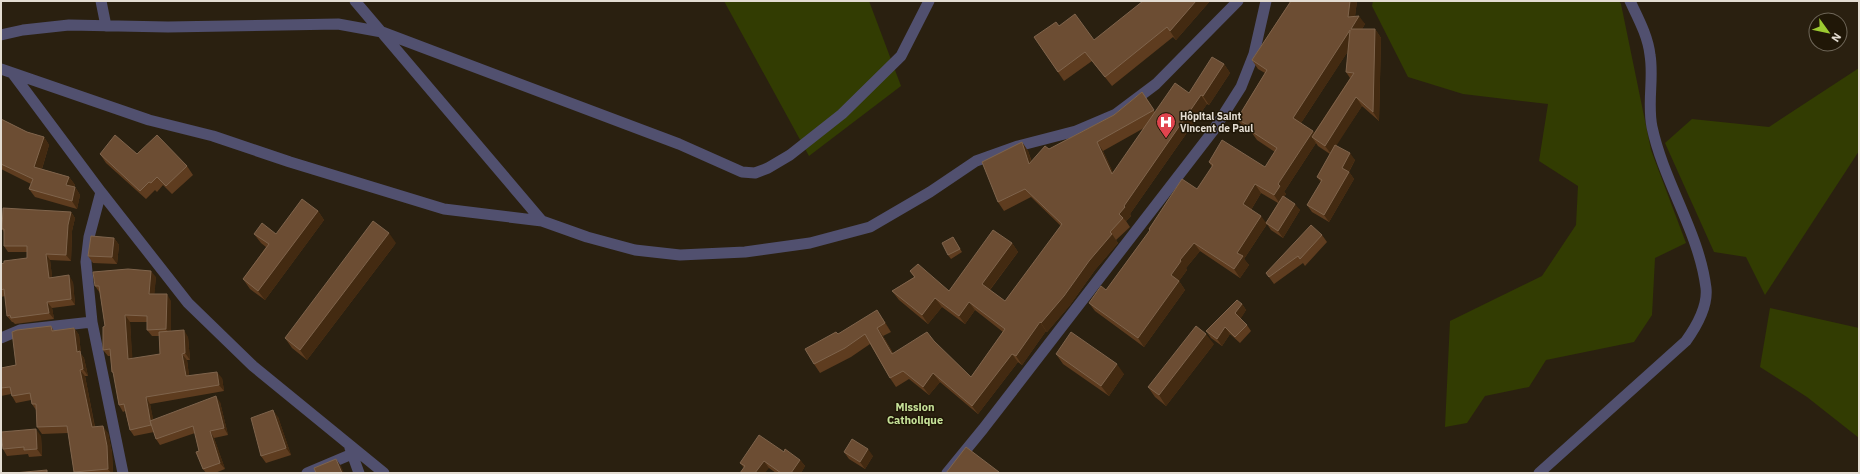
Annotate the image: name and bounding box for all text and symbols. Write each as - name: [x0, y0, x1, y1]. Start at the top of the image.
- north arrow: [1808, 12, 1848, 52]
- text: N: [1828, 30, 1844, 45]
- place label: Hôpital Saint Vincent de Paul: [1180, 110, 1253, 135]
- hospital icon: Hôpital Saint Vincent de Paul: [1155, 111, 1177, 139]
- district label: Mission Catholique: [887, 400, 943, 427]

